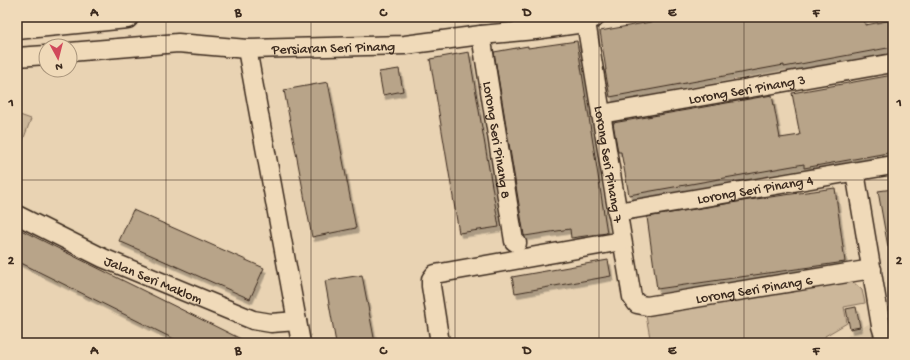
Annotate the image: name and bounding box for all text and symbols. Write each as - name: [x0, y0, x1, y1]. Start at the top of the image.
- text: A: [89, 6, 99, 21]
- text: B: [234, 6, 243, 21]
- text: C: [378, 6, 388, 21]
- text: D: [522, 6, 532, 21]
- text: E: [668, 6, 677, 21]
- text: F: [812, 6, 821, 21]
- north arrow: [38, 38, 78, 78]
- street label: Persiaran Seri Pinang: [270, 39, 395, 59]
- text: N: [55, 60, 63, 72]
- street label: Lorong Seri Pinang 3: [688, 72, 807, 110]
- street label: Lorong Seri Pinang 8: [478, 80, 513, 200]
- text: 1: [7, 96, 14, 111]
- text: 1: [895, 96, 902, 111]
- street label: Lorong Seri Pinang 7: [589, 105, 625, 225]
- street label: Lorong Seri Pinang 4: [696, 173, 815, 209]
- street label: Jalan Seri Maklom: [101, 253, 205, 309]
- text: 2: [8, 254, 15, 269]
- text: 2: [896, 254, 903, 269]
- street label: Lorong Seri Pinang 6: [695, 273, 815, 309]
- text: A: [89, 344, 99, 359]
- text: B: [234, 344, 243, 359]
- text: C: [378, 344, 388, 359]
- text: D: [522, 344, 532, 359]
- text: E: [668, 344, 677, 359]
- text: F: [812, 344, 821, 359]

